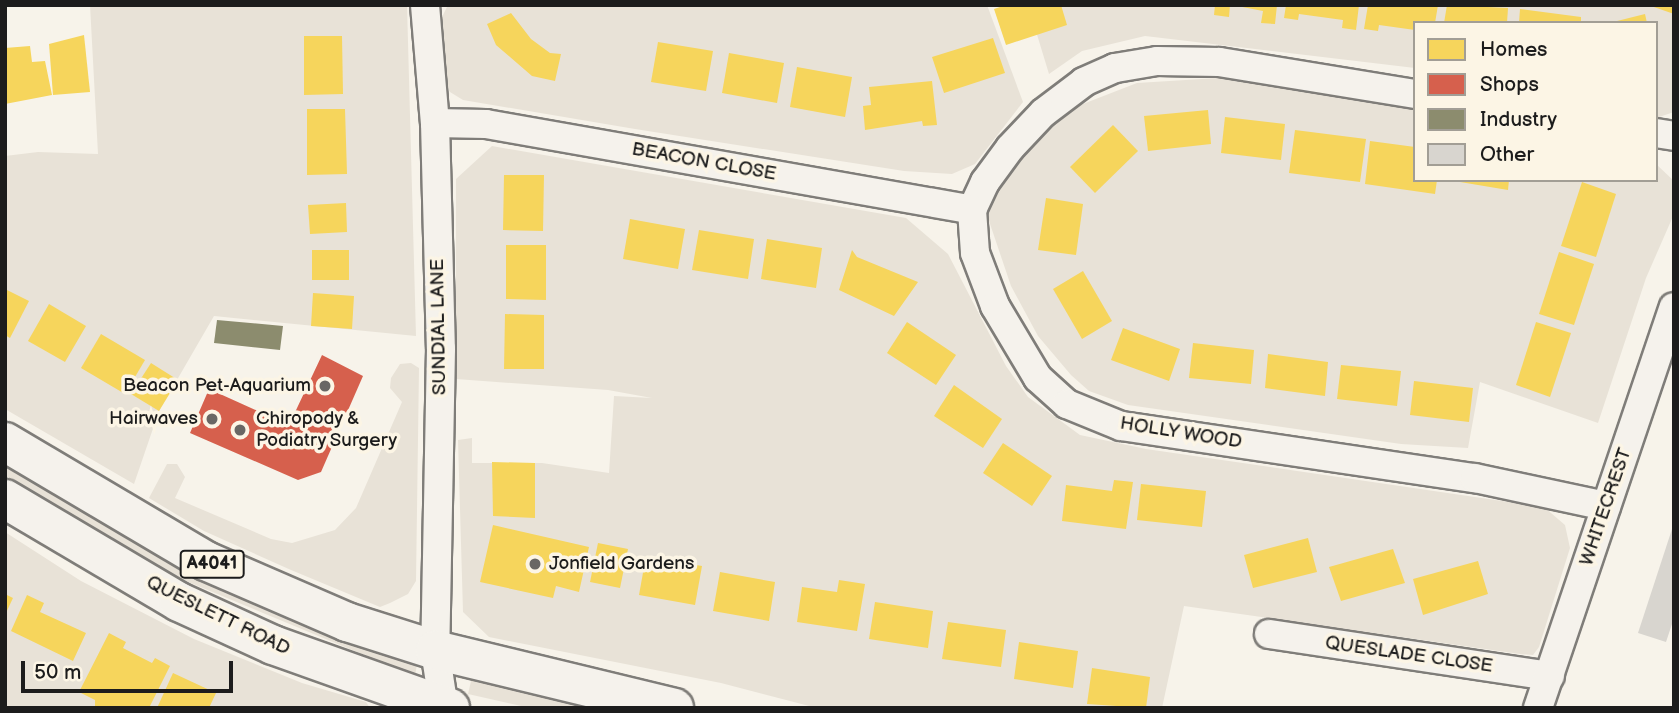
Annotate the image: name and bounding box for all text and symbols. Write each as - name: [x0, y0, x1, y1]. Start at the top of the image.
- legend: [1413, 21, 1658, 182]
- text: Homes: [1480, 37, 1548, 62]
- text: Shops: [1480, 72, 1539, 97]
- text: Industry: [1480, 107, 1557, 132]
- street label: BEACON CLOSE: [630, 138, 778, 186]
- text: Other: [1480, 142, 1534, 167]
- street label: SUNDIAL LANE: [426, 259, 452, 395]
- place label: Beacon Pet-Aquarium: [123, 375, 311, 397]
- marker: Beacon Pet-Aquarium: [317, 378, 333, 394]
- place label: Hairwaves: [109, 408, 198, 430]
- place label: Chiropody & Podiatry Surgery: [256, 408, 399, 452]
- marker: Hairwaves: [204, 411, 220, 427]
- street label: HOLLY WOOD: [1118, 412, 1244, 454]
- marker: Chiropody & Podiatry Surgery: [230, 420, 250, 440]
- street label: WHITECREST: [1575, 445, 1637, 569]
- road number: A4041: [179, 550, 245, 578]
- place label: Jonfield Gardens: [549, 553, 694, 575]
- marker: Jonfield Gardens: [527, 556, 543, 572]
- street label: QUESLETT ROAD: [142, 571, 294, 661]
- street label: QUESLADE CLOSE: [1324, 632, 1494, 678]
- scale bar: [24, 646, 236, 690]
- text: 50 m: [34, 660, 81, 685]

